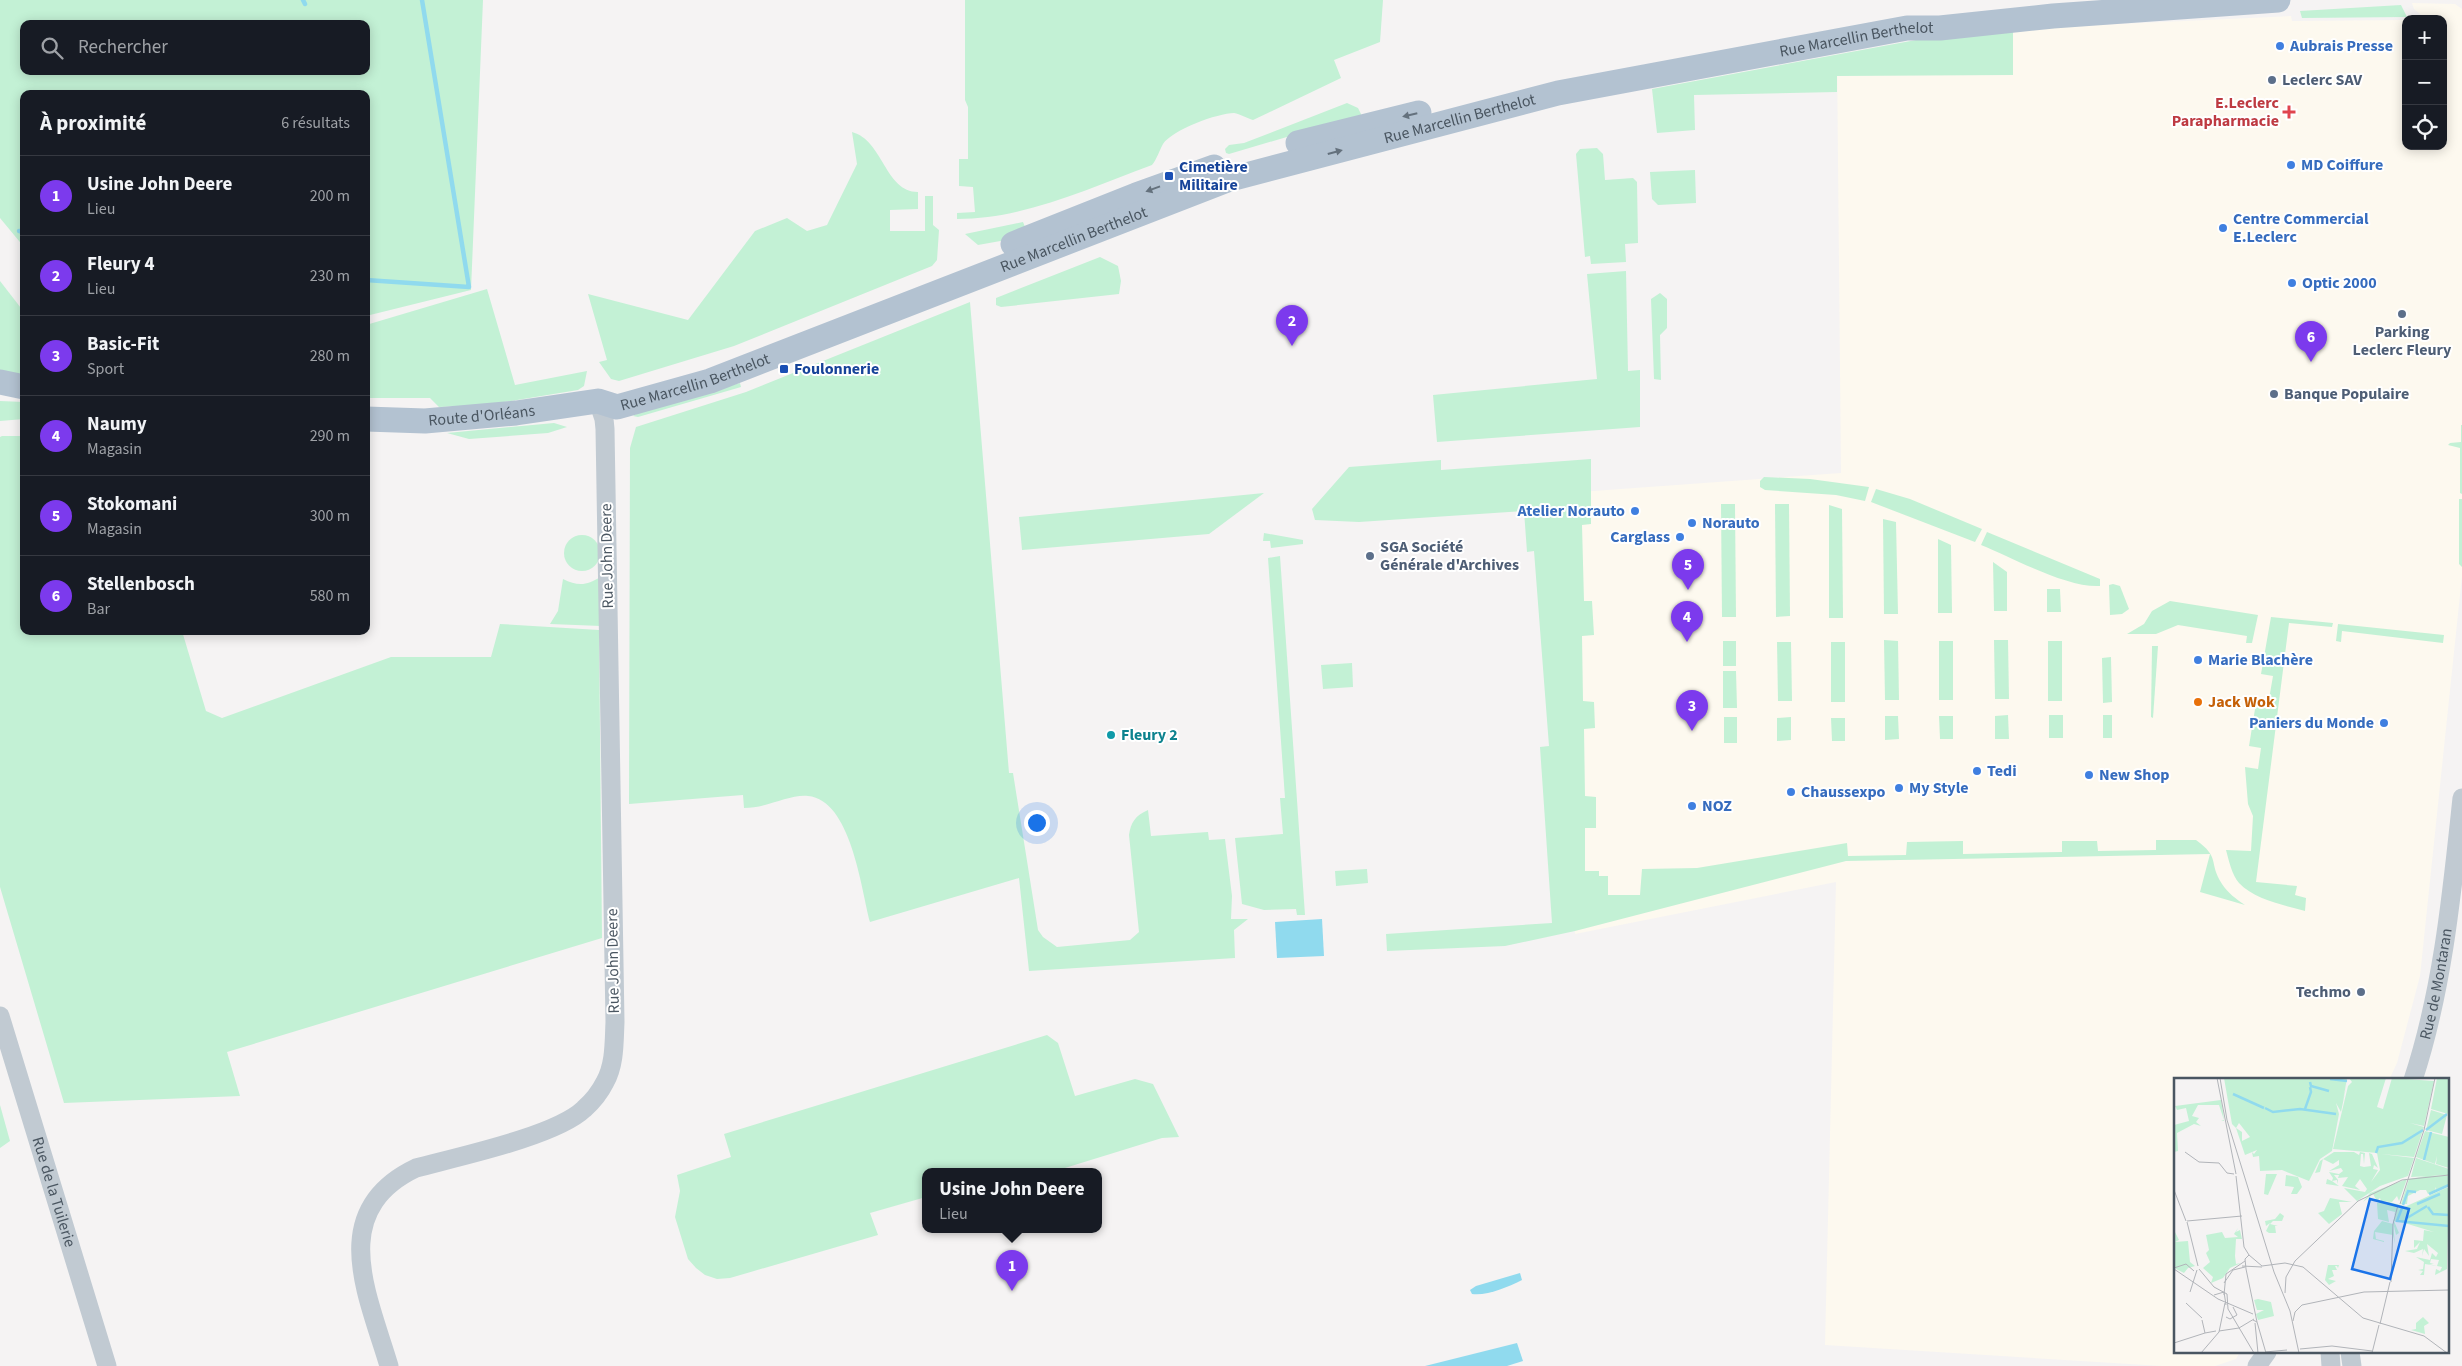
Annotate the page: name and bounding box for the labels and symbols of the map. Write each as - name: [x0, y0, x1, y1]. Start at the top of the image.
- street label: Rue Marcellin Berthelot: [1777, 17, 1934, 63]
- place label: Aubrais Presse: [2289, 35, 2393, 57]
- marker: Aubrais Presse: [2274, 40, 2286, 52]
- place label: Leclerc SAV: [2282, 69, 2363, 91]
- marker: Leclerc SAV: [2266, 74, 2278, 86]
- street label: Rue Marcellin Berthelot: [1381, 88, 1538, 149]
- place label: E.Leclerc Parapharmacie: [2172, 92, 2280, 132]
- marker: E.Leclerc Parapharmacie: [2283, 106, 2295, 118]
- one-way arrow: [1403, 111, 1418, 119]
- one-way arrow: [1328, 147, 1343, 155]
- place label: MD Coiffure: [2301, 154, 2383, 176]
- place label: Cimetière Militaire: [1179, 156, 1248, 196]
- marker: MD Coiffure: [2285, 159, 2297, 171]
- marker: Cimetière Militaire: [1163, 170, 1175, 182]
- one-way arrow: [1146, 186, 1161, 193]
- street label: Rue Marcellin Berthelot: [997, 201, 1151, 278]
- place label: Centre Commercial E.Leclerc: [2233, 208, 2369, 248]
- marker: Centre Commercial E.Leclerc: [2217, 222, 2229, 234]
- place label: Optic 2000: [2302, 272, 2377, 294]
- marker: Optic 2000: [2286, 277, 2298, 289]
- pin: 2: [1276, 305, 1308, 346]
- marker: Parking Leclerc Fleury: [2396, 308, 2408, 320]
- pin: 6: [2295, 321, 2327, 362]
- place label: Parking Leclerc Fleury: [2353, 321, 2452, 361]
- street label: Rue Marcellin Berthelot: [618, 348, 773, 417]
- place label: Foulonnerie: [794, 358, 879, 380]
- marker: Foulonnerie: [778, 363, 790, 375]
- place label: Banque Populaire: [2284, 383, 2409, 405]
- marker: Banque Populaire: [2268, 388, 2280, 400]
- street label: Route d'Orléans: [427, 399, 537, 432]
- place label: Atelier Norauto: [1516, 500, 1625, 522]
- street label: Rue John Deere: [595, 503, 619, 609]
- marker: Atelier Norauto: [1629, 505, 1641, 517]
- place label: Norauto: [1702, 512, 1760, 534]
- marker: Norauto: [1686, 517, 1698, 529]
- place label: Carglass: [1610, 526, 1670, 548]
- marker: Carglass: [1674, 531, 1686, 543]
- place label: SGA Société Générale d'Archives: [1380, 536, 1519, 576]
- pin: 5: [1672, 549, 1704, 590]
- marker: SGA Société Générale d'Archives: [1364, 550, 1376, 562]
- pin: 4: [1671, 601, 1703, 642]
- place label: Marie Blachère: [2208, 649, 2313, 671]
- marker: Marie Blachère: [2192, 654, 2204, 666]
- pin: 3: [1676, 690, 1708, 731]
- place label: Jack Wok: [2208, 691, 2275, 713]
- marker: Jack Wok: [2192, 696, 2204, 708]
- place label: Paniers du Monde: [2249, 712, 2374, 734]
- marker: Paniers du Monde: [2378, 717, 2390, 729]
- place label: Fleury 2: [1121, 724, 1178, 746]
- marker: Fleury 2: [1105, 729, 1117, 741]
- place label: Tedi: [1987, 760, 2017, 782]
- place label: New Shop: [2099, 764, 2170, 786]
- marker: Tedi: [1971, 765, 1983, 777]
- marker: New Shop: [2083, 769, 2095, 781]
- place label: My Style: [1909, 777, 1969, 799]
- place label: Chaussexpo: [1801, 781, 1886, 803]
- marker: My Style: [1893, 782, 1905, 794]
- marker: Chaussexpo: [1785, 786, 1797, 798]
- place label: NOZ: [1702, 795, 1732, 817]
- marker: NOZ: [1686, 800, 1698, 812]
- your location: [1024, 810, 1050, 836]
- street label: Rue John Deere: [601, 908, 625, 1014]
- street label: Rue de Montaran: [2414, 927, 2458, 1042]
- place label: Techmo: [2296, 981, 2351, 1003]
- marker: Techmo: [2355, 986, 2367, 998]
- inset map: [2174, 1078, 2450, 1354]
- street label: Rue de la Tuilerie: [27, 1134, 81, 1250]
- pin: 1: [996, 1250, 1028, 1291]

